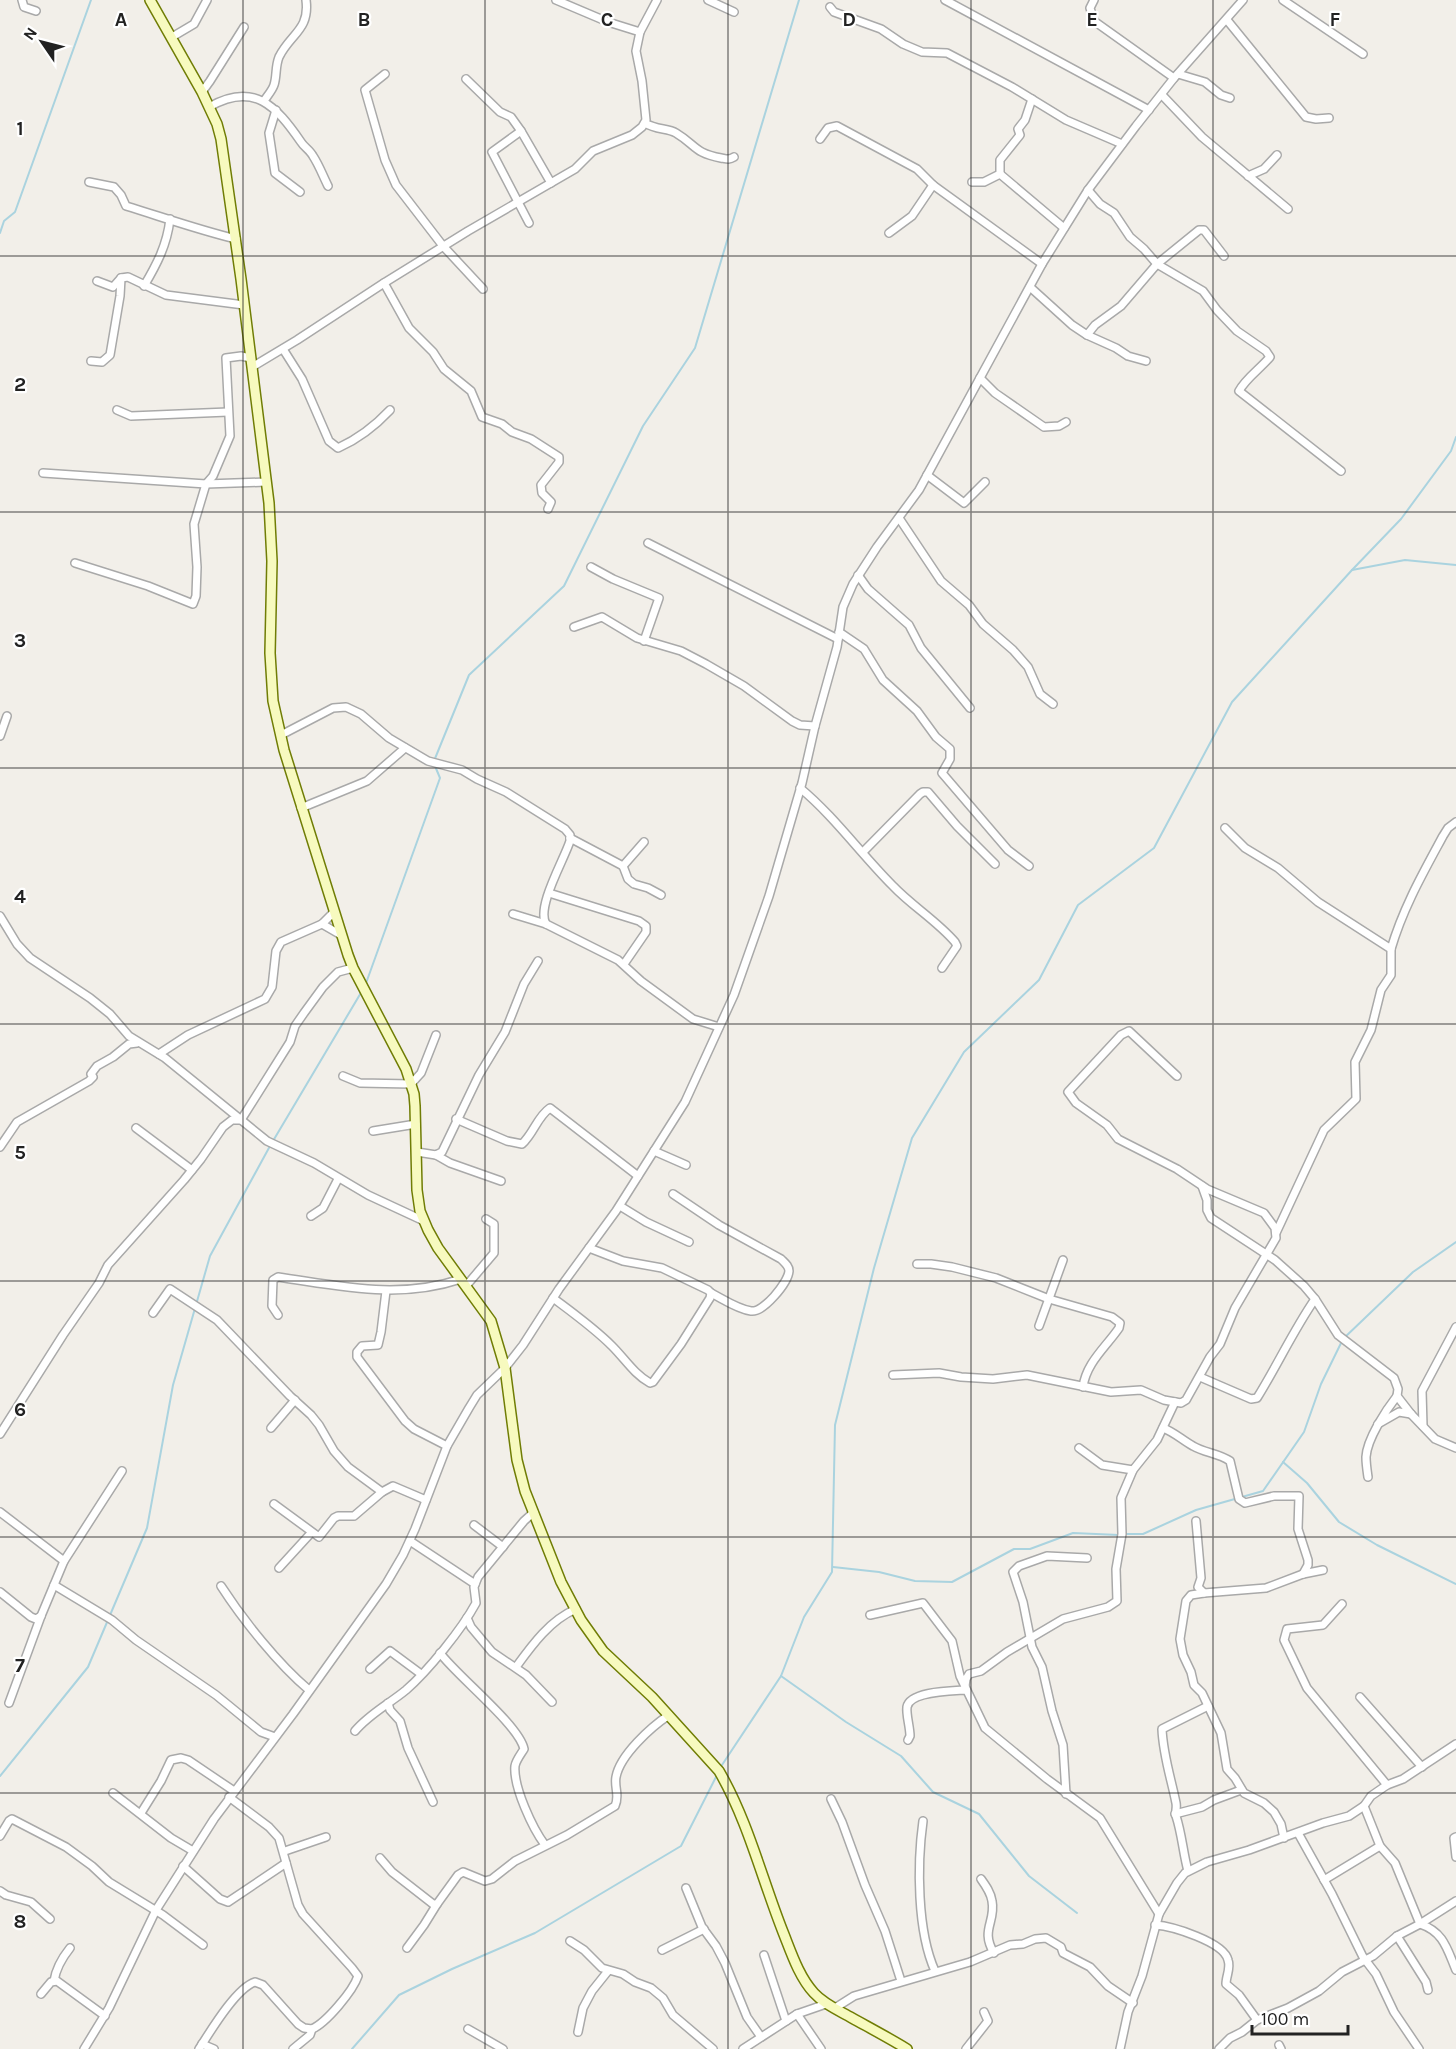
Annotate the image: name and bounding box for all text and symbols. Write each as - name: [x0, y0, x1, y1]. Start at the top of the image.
- text: A: [115, 8, 128, 31]
- text: B: [358, 8, 370, 31]
- text: C: [601, 8, 613, 31]
- text: D: [842, 8, 856, 31]
- text: E: [1086, 8, 1098, 31]
- text: F: [1330, 8, 1341, 31]
- north arrow: [12, 12, 72, 72]
- text: N: [19, 24, 41, 44]
- text: 1: [16, 117, 24, 140]
- text: 2: [14, 373, 26, 396]
- text: 3: [14, 629, 26, 652]
- text: 4: [14, 885, 26, 908]
- text: 5: [14, 1141, 26, 1164]
- text: 6: [14, 1398, 26, 1421]
- text: 7: [15, 1654, 25, 1677]
- text: 8: [14, 1910, 26, 1933]
- scale bar: [1252, 1998, 1348, 2036]
- text: 100 m: [1261, 2008, 1309, 2030]

